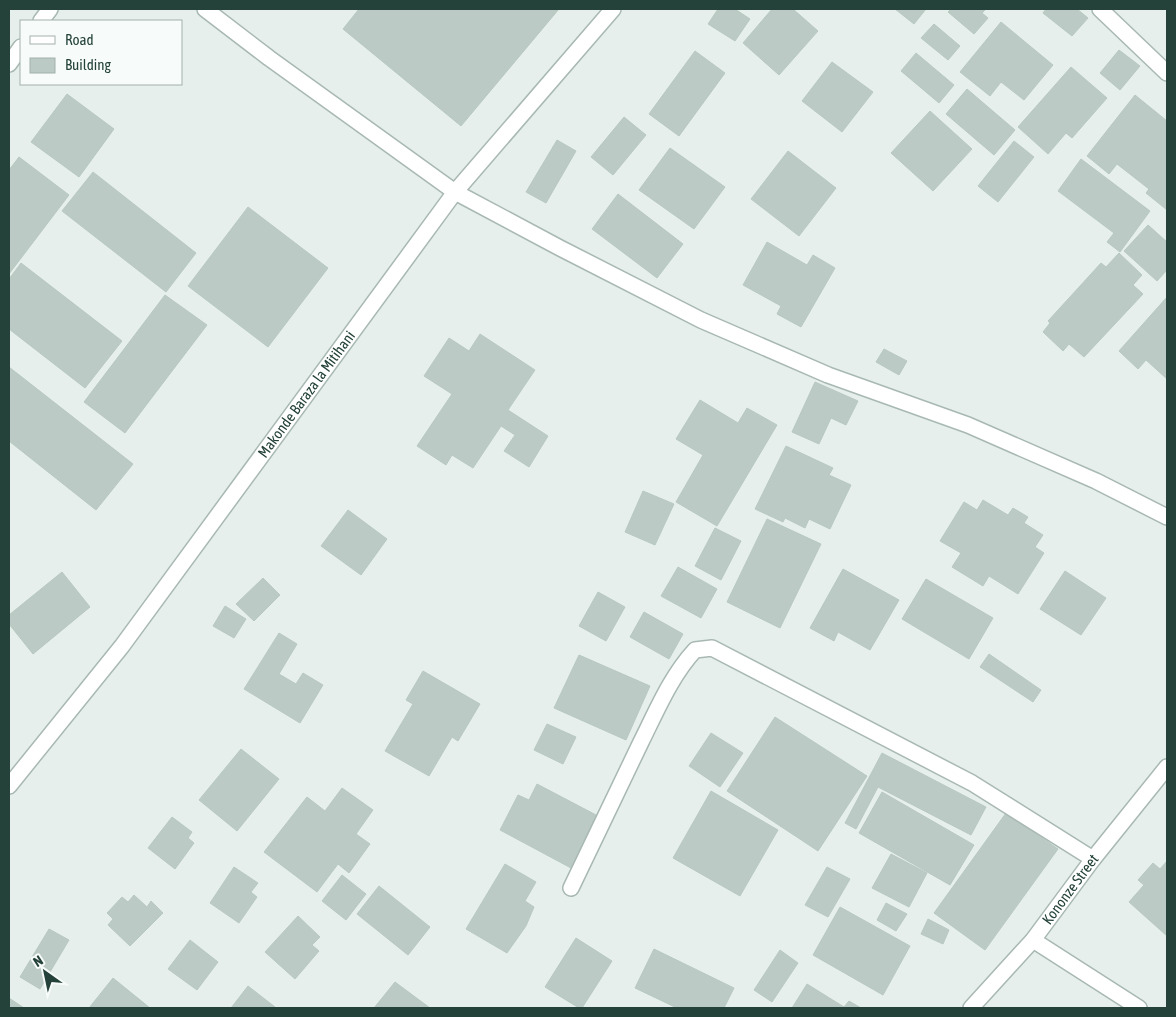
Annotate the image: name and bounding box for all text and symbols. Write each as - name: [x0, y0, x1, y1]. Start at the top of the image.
- legend: [20, 20, 182, 85]
- text: Road: [65, 31, 94, 48]
- text: Building: [65, 56, 111, 73]
- street label: Makonde Baraza la Mitihani: [254, 327, 358, 461]
- street label: Kononze Street: [1039, 851, 1101, 927]
- north arrow: [20, 947, 70, 997]
- text: N: [30, 952, 46, 970]

